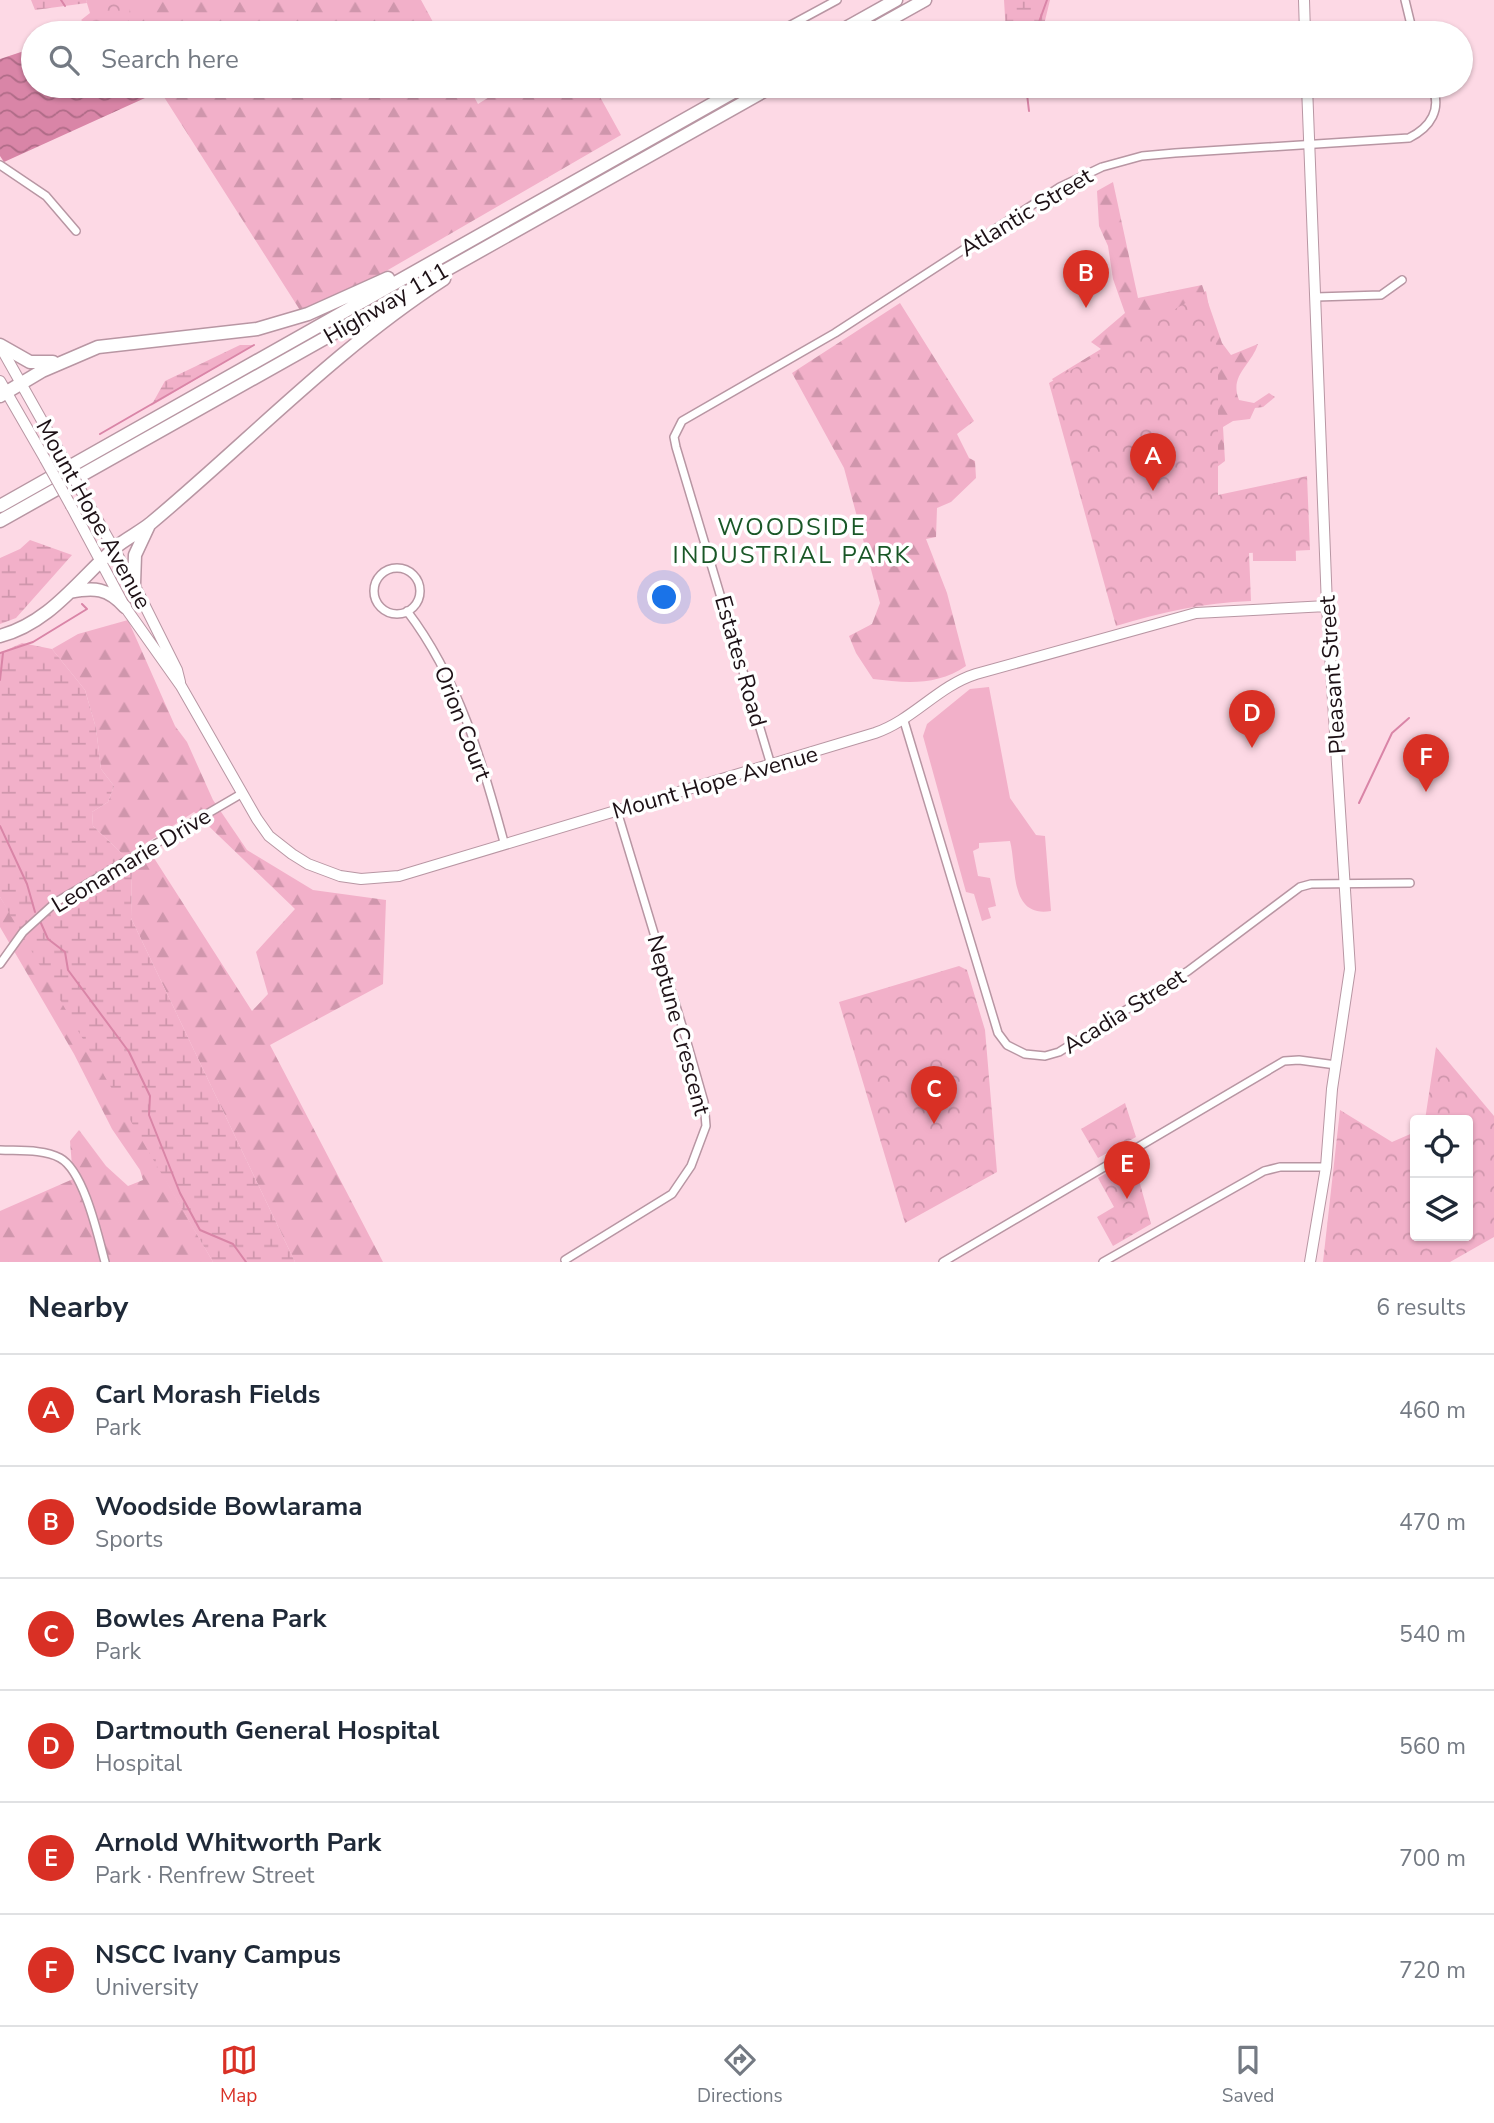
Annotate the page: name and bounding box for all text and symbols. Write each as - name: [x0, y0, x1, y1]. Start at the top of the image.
- search box: [21, 21, 1473, 98]
- icon: search: [45, 41, 83, 79]
- text: Search here: [101, 42, 239, 77]
- street label: Atlantic Street: [954, 160, 1099, 264]
- pin: B: [1063, 250, 1109, 308]
- street label: Highway 111: [318, 255, 454, 352]
- street label: Mount Hope Avenue: [28, 414, 159, 615]
- pin: A: [1130, 433, 1176, 491]
- district label: WOODSIDE INDUSTRIAL PARK: [673, 511, 911, 571]
- your location: [647, 580, 681, 614]
- street label: Estates Road: [707, 592, 774, 730]
- street label: Pleasant Street: [1311, 594, 1353, 755]
- street label: Orion Court: [427, 662, 499, 786]
- pin: D: [1229, 690, 1275, 748]
- pin: F: [1403, 734, 1449, 792]
- street label: Mount Hope Avenue: [609, 738, 822, 827]
- street label: Leonamarie Drive: [46, 801, 217, 920]
- street label: Neptune Crescent: [640, 932, 718, 1120]
- street label: Acadia Street: [1057, 961, 1192, 1061]
- pin: C: [911, 1066, 957, 1124]
- map controls: [1410, 1115, 1473, 1241]
- button: locate: [1410, 1115, 1473, 1178]
- pin: E: [1104, 1141, 1150, 1199]
- button: layers: [1410, 1178, 1473, 1241]
- text: Nearby: [28, 1287, 128, 1328]
- text: 6 results: [1376, 1292, 1466, 1323]
- text: Carl Morash Fields: [95, 1377, 320, 1412]
- text: A: [42, 1395, 60, 1426]
- text: 460 m: [1399, 1395, 1466, 1426]
- text: Park: [95, 1412, 141, 1443]
- text: Woodside Bowlarama: [95, 1489, 363, 1524]
- text: B: [43, 1507, 59, 1538]
- text: 470 m: [1399, 1507, 1466, 1538]
- text: Sports: [95, 1524, 163, 1555]
- text: Bowles Arena Park: [95, 1601, 326, 1636]
- text: C: [43, 1619, 59, 1650]
- text: 540 m: [1399, 1619, 1466, 1650]
- text: Park: [95, 1636, 141, 1667]
- text: Dartmouth General Hospital: [95, 1713, 440, 1748]
- text: D: [42, 1731, 60, 1762]
- text: 560 m: [1399, 1731, 1466, 1762]
- text: Hospital: [95, 1748, 182, 1779]
- text: Arnold Whitworth Park: [95, 1825, 381, 1860]
- text: E: [44, 1843, 58, 1874]
- text: 700 m: [1399, 1843, 1466, 1874]
- text: Park · Renfrew Street: [95, 1860, 314, 1891]
- text: NSCC Ivany Campus: [95, 1937, 341, 1972]
- text: F: [45, 1955, 57, 1986]
- text: 720 m: [1399, 1955, 1466, 1986]
- text: University: [95, 1972, 199, 2003]
- tab: Map: [220, 2041, 258, 2109]
- tab: Directions: [697, 2041, 783, 2109]
- tab: Saved: [1222, 2041, 1274, 2109]

